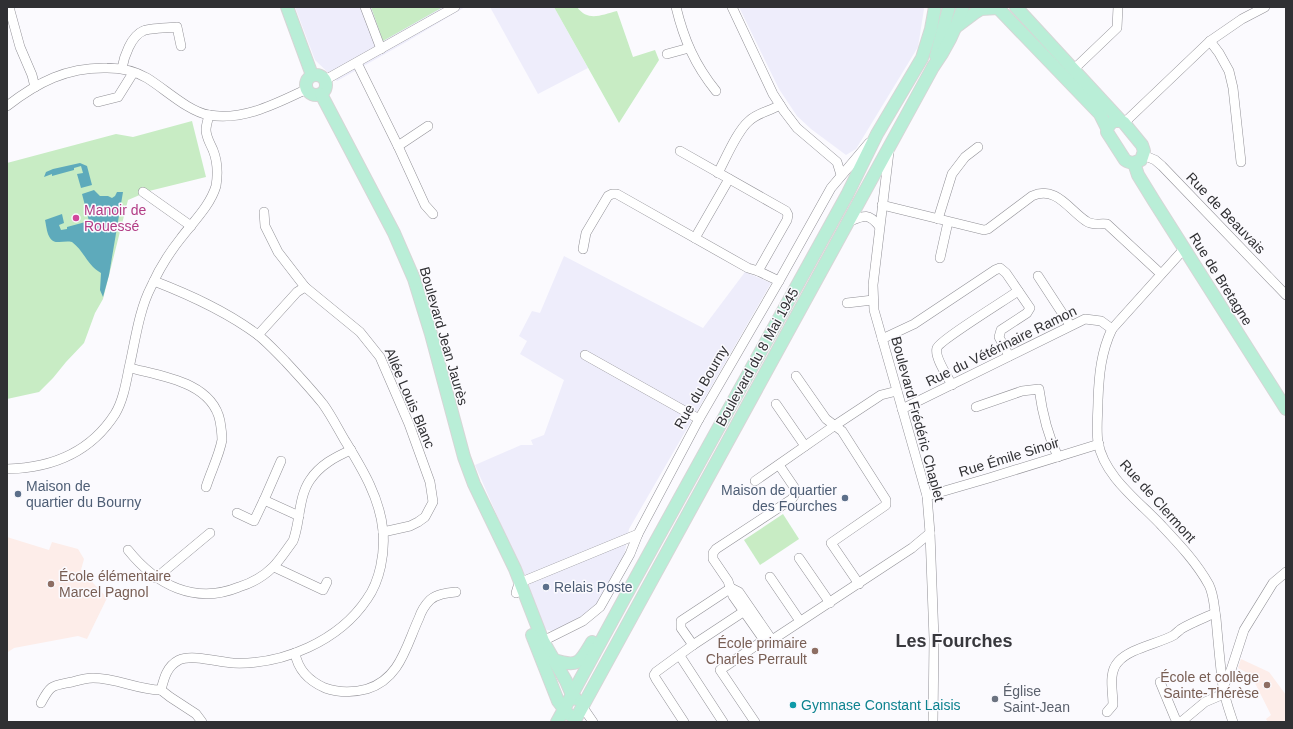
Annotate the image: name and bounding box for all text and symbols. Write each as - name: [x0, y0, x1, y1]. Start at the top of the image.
- street label: Rue de Beauvais: [1183, 169, 1269, 257]
- place label: Manoir de Rouessé: [84, 202, 146, 234]
- marker: Manoir de Rouessé: [71, 213, 81, 223]
- street label: Rue de Bretagne: [1186, 230, 1256, 328]
- street label: Boulevard Jean Jaurès: [417, 265, 471, 407]
- street label: Boulevard du 8 Mai 1945: [712, 285, 802, 429]
- street label: Rue du Vétérinaire Ramon: [923, 302, 1079, 390]
- street label: Boulevard Frédéric Chaplet: [888, 335, 948, 503]
- street label: Rue du Bourny: [671, 343, 731, 431]
- street label: Allée Louis Blanc: [382, 345, 438, 451]
- street label: Rue Émile Sinoir: [957, 434, 1062, 480]
- street label: Rue de Clermont: [1117, 456, 1199, 546]
- place label: Maison de quartier du Bourny: [26, 478, 141, 510]
- place label: Maison de quartier des Fourches: [721, 482, 837, 514]
- marker: Maison de quartier du Bourny: [13, 489, 23, 499]
- marker: Maison de quartier des Fourches: [840, 493, 850, 503]
- place label: École élémentaire Marcel Pagnol: [59, 568, 171, 600]
- marker: École élémentaire Marcel Pagnol: [46, 579, 56, 589]
- place label: Relais Poste: [554, 579, 633, 595]
- marker: Relais Poste: [541, 582, 551, 592]
- district label: Les Fourches: [895, 631, 1013, 651]
- place label: École primaire Charles Perrault: [706, 635, 807, 667]
- marker: École primaire Charles Perrault: [810, 646, 820, 656]
- place label: École et collège Sainte-Thérèse: [1160, 669, 1259, 701]
- marker: École et collège Sainte-Thérèse: [1262, 680, 1272, 690]
- place label: Église Saint-Jean: [1003, 683, 1070, 715]
- marker: Église Saint-Jean: [990, 694, 1000, 704]
- place label: Gymnase Constant Laisis: [801, 697, 961, 713]
- marker: Gymnase Constant Laisis: [788, 700, 798, 710]

